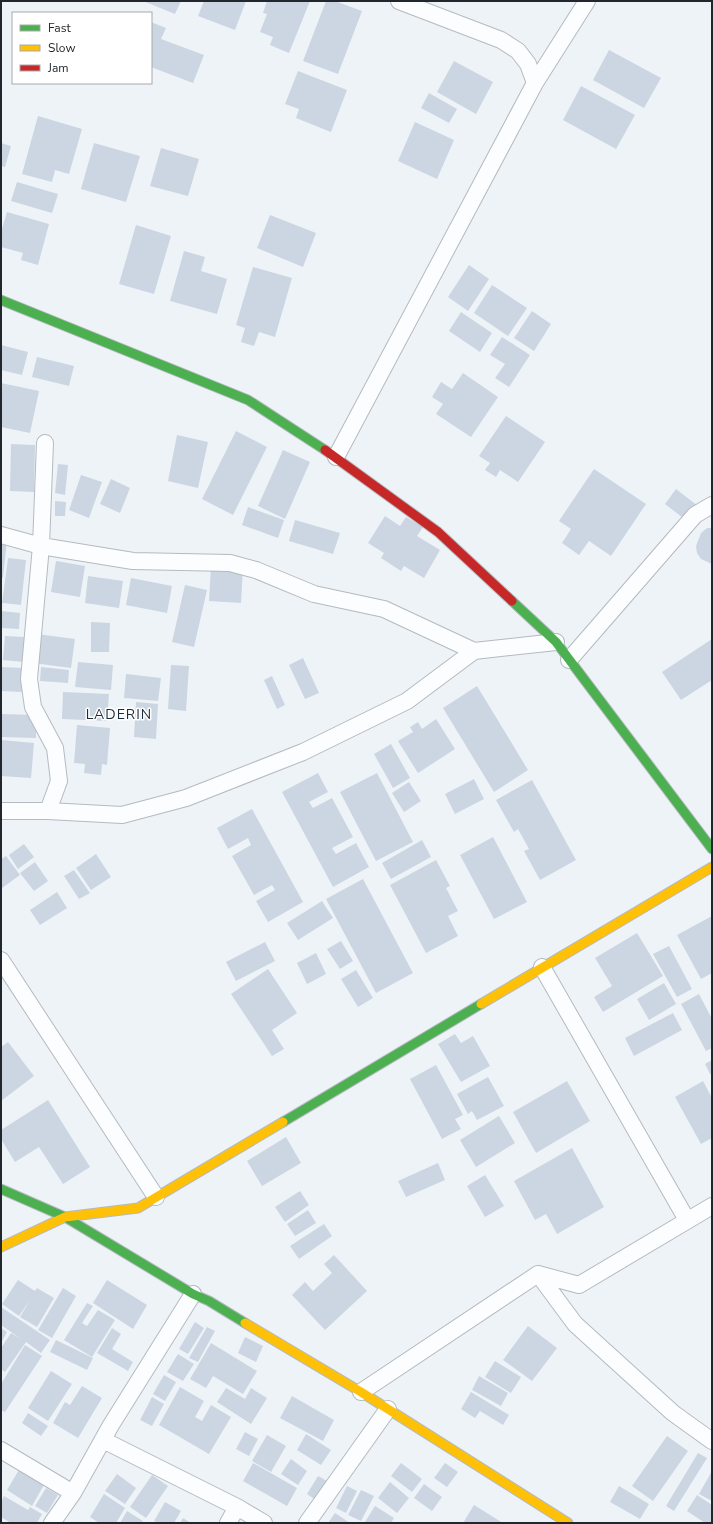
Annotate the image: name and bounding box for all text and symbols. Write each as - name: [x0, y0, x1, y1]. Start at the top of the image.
- legend: [12, 12, 152, 84]
- text: Fast: [48, 20, 71, 36]
- text: Slow: [48, 40, 76, 56]
- text: Jam: [47, 60, 69, 76]
- district label: LADERIN: [86, 705, 152, 724]

